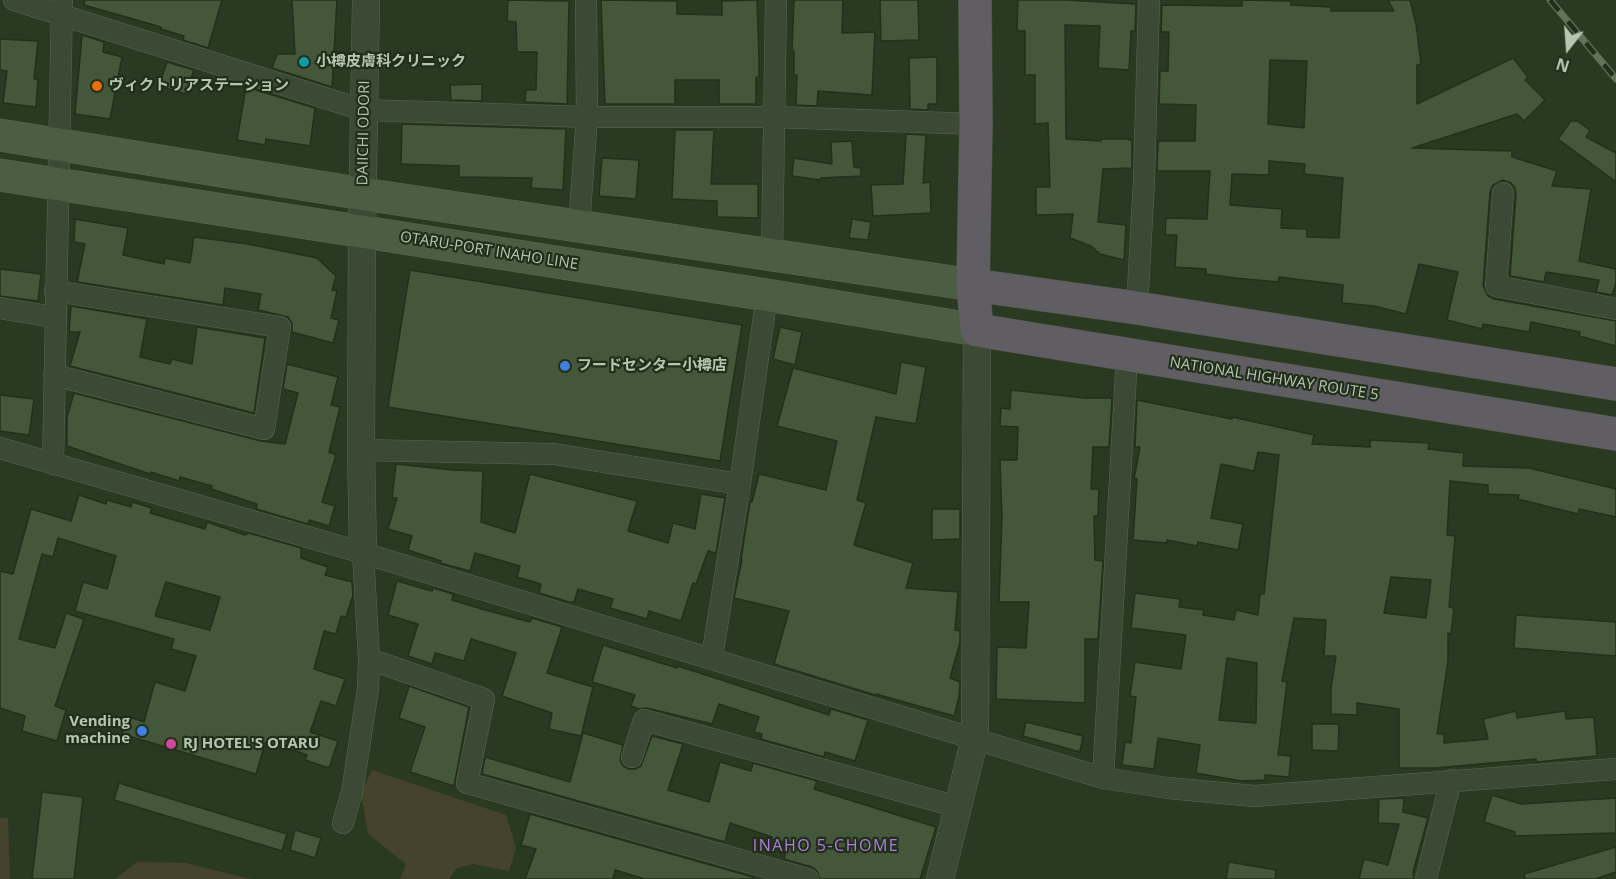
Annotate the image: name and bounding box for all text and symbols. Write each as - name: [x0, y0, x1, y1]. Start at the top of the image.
- north arrow: [1538, 18, 1598, 78]
- place label: 小樽皮膚科クリニック: [316, 53, 466, 71]
- text: N: [1553, 53, 1572, 78]
- marker: 小樽皮膚科クリニック: [297, 55, 311, 69]
- place label: ヴィクトリアステーション: [109, 77, 289, 95]
- marker: ヴィクトリアステーション: [90, 79, 104, 93]
- street label: DAIICHI ODORI: [354, 80, 374, 186]
- street label: OTARU-PORT INAHO LINE: [399, 228, 579, 274]
- street label: NATIONAL HIGHWAY ROUTE 5: [1168, 354, 1380, 404]
- place label: フードセンター小樽店: [577, 357, 727, 375]
- marker: フードセンター小樽店: [558, 359, 572, 373]
- place label: Vending machine: [65, 713, 130, 748]
- marker: Vending machine: [135, 724, 149, 738]
- place label: RJ HOTEL'S OTARU: [183, 735, 319, 753]
- marker: RJ HOTEL'S OTARU: [164, 737, 178, 751]
- district label: INAHO 5-CHOME: [753, 836, 899, 856]

